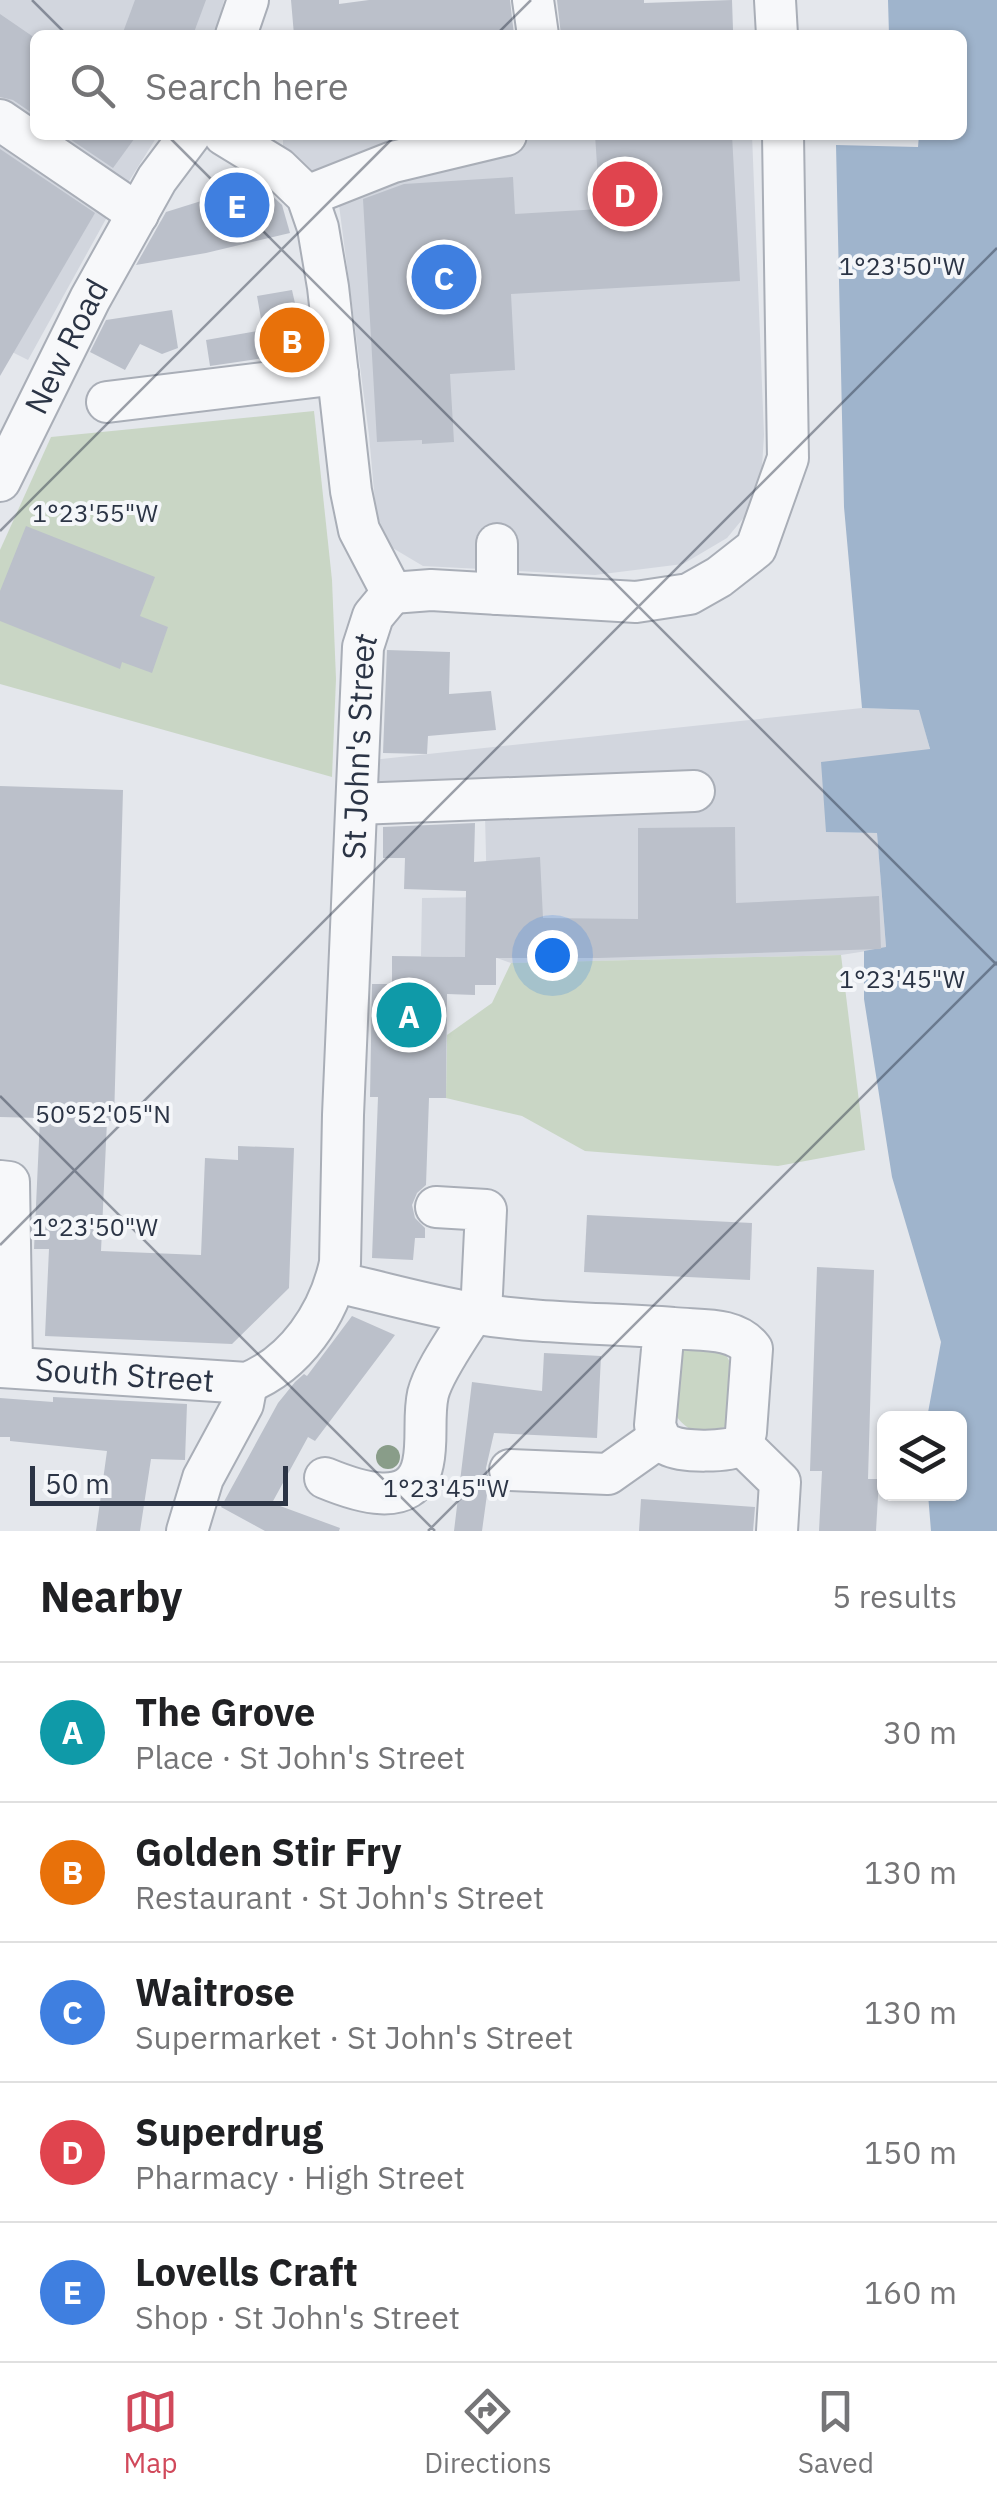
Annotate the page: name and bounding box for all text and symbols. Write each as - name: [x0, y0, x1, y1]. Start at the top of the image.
- search box: [30, 30, 967, 140]
- icon: search: [65, 58, 120, 113]
- text: Search here: [145, 61, 349, 110]
- pin: D: [592, 156, 658, 232]
- pin: E: [204, 168, 270, 242]
- pin: C: [412, 240, 476, 314]
- text: 1°23'50"W: [839, 249, 965, 282]
- street label: New Road: [14, 271, 117, 421]
- pin: B: [260, 302, 324, 378]
- text: 1°23'55"W: [32, 496, 158, 529]
- street label: St John's Street: [332, 627, 386, 860]
- your location: [527, 930, 578, 981]
- text: 1°23'45"W: [839, 962, 965, 995]
- pin: A: [376, 978, 442, 1052]
- text: 50°52'05"N: [35, 1097, 171, 1130]
- text: 1°23'50"W: [32, 1210, 158, 1243]
- street label: South Street: [34, 1347, 216, 1401]
- map controls: [877, 1411, 967, 1501]
- button: layers: [877, 1411, 967, 1501]
- scale bar: [30, 1461, 288, 1506]
- text: 50 m: [45, 1465, 110, 1502]
- text: 1°23'45"W: [383, 1471, 509, 1504]
- text: Nearby: [40, 1569, 182, 1624]
- text: 5 results: [832, 1575, 957, 1617]
- text: The Grove: [135, 1687, 315, 1736]
- text: A: [62, 1711, 83, 1753]
- text: 30 m: [883, 1711, 957, 1753]
- text: Place · St John's Street: [135, 1736, 465, 1778]
- text: Golden Stir Fry: [135, 1827, 402, 1876]
- text: B: [62, 1851, 83, 1893]
- text: 130 m: [864, 1851, 957, 1893]
- text: Restaurant · St John's Street: [135, 1876, 544, 1918]
- text: Waitrose: [135, 1967, 295, 2016]
- text: C: [62, 1991, 83, 2033]
- text: 130 m: [864, 1991, 957, 2033]
- text: Supermarket · St John's Street: [135, 2016, 573, 2058]
- text: Superdrug: [135, 2107, 323, 2156]
- text: D: [61, 2131, 84, 2173]
- text: 150 m: [864, 2131, 957, 2173]
- text: Pharmacy · High Street: [135, 2156, 465, 2198]
- text: Lovells Craft: [135, 2247, 358, 2296]
- text: E: [63, 2271, 82, 2313]
- text: 160 m: [864, 2271, 957, 2313]
- text: Shop · St John's Street: [135, 2296, 460, 2338]
- tab: Map: [123, 2384, 178, 2481]
- tab: Directions: [424, 2384, 552, 2481]
- tab: Saved: [798, 2384, 874, 2481]

